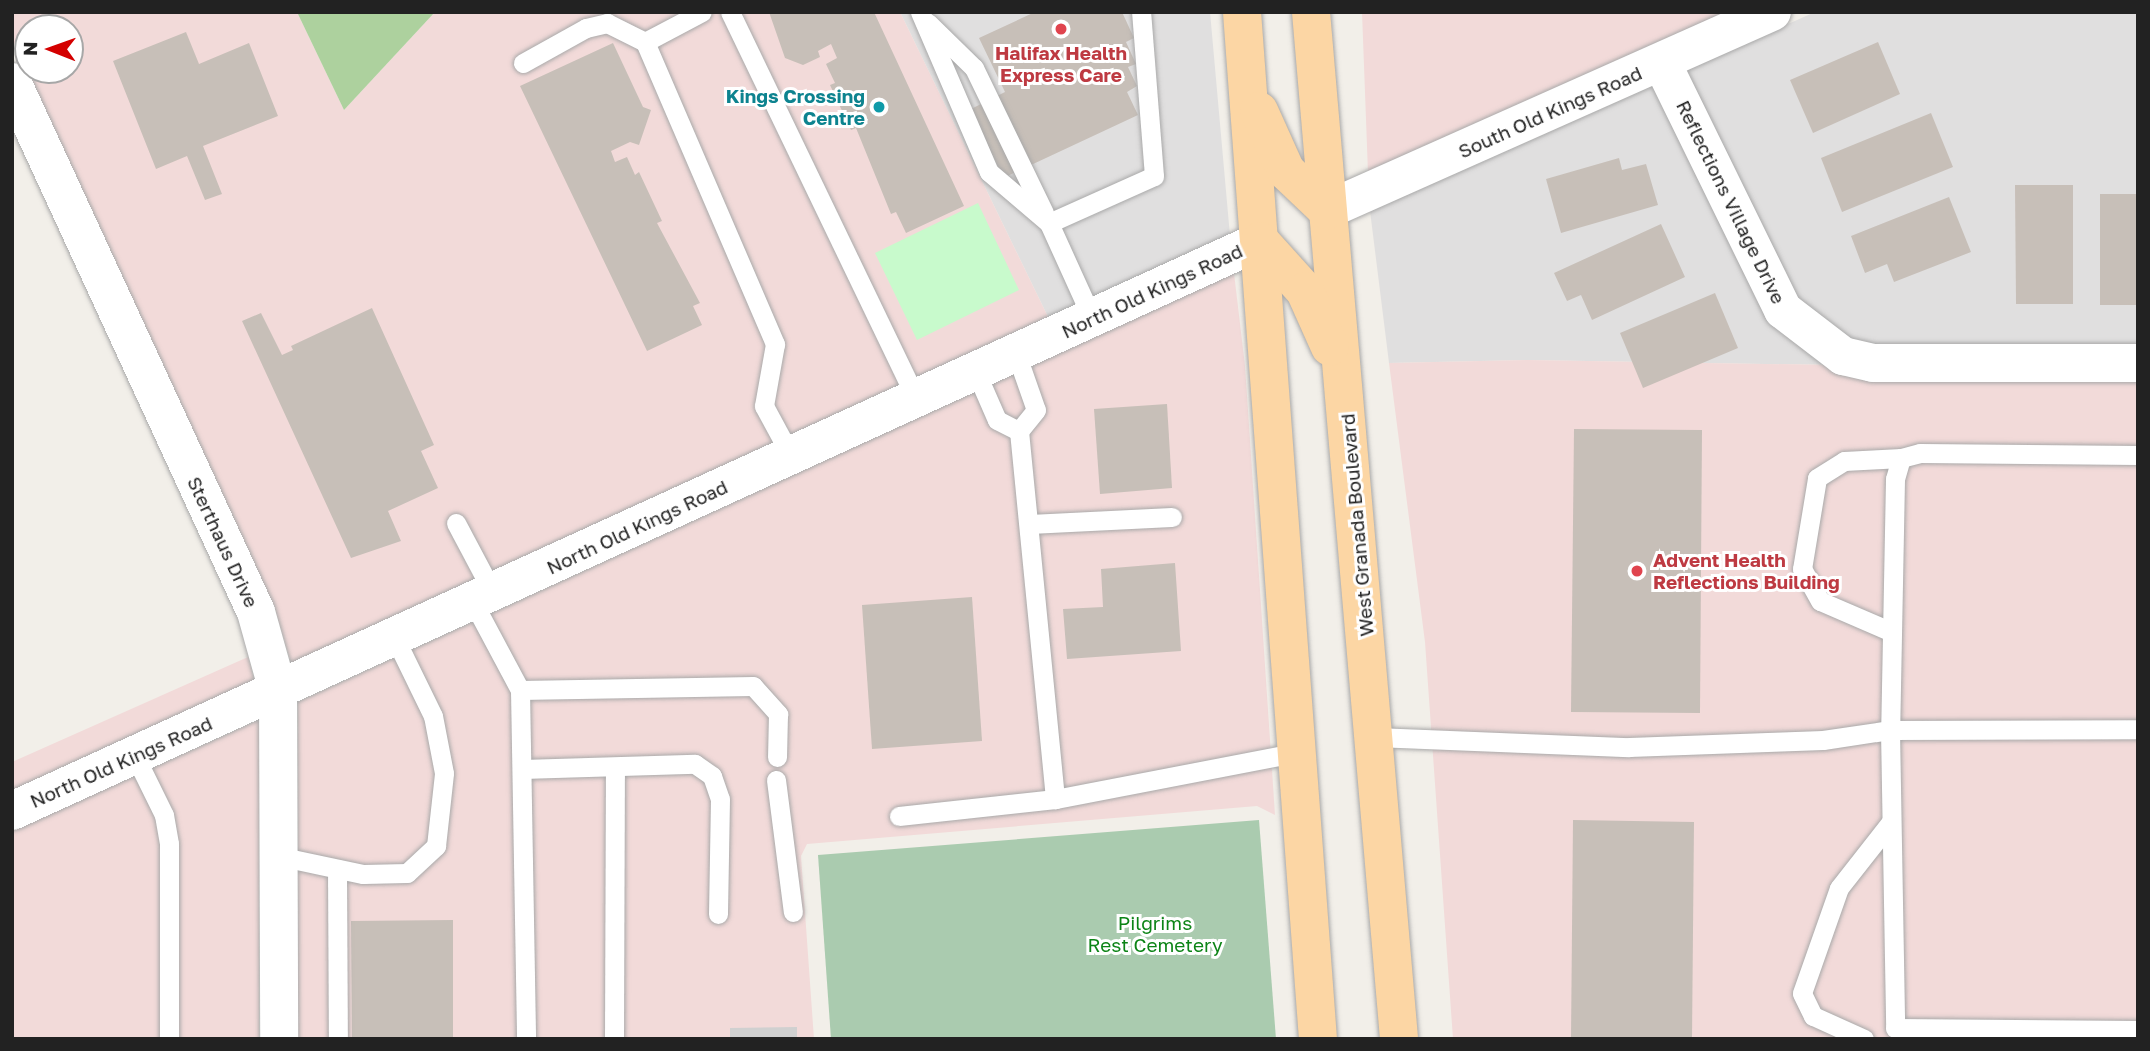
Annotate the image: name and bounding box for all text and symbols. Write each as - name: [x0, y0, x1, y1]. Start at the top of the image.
- north arrow: [14, 14, 84, 84]
- marker: Halifax Health Express Care: [1051, 19, 1071, 39]
- text: N: [18, 41, 41, 56]
- place label: Halifax Health Express Care: [995, 42, 1127, 86]
- street label: South Old Kings Road: [1455, 61, 1645, 163]
- place label: Kings Crossing Centre: [726, 85, 865, 129]
- street label: Reflections Village Drive: [1672, 97, 1790, 307]
- marker: Kings Crossing Centre: [871, 99, 887, 115]
- street label: North Old Kings Road: [1058, 239, 1246, 343]
- street label: West Granada Boulevard: [1336, 413, 1378, 637]
- street label: Sterthaus Drive: [183, 473, 263, 611]
- street label: North Old Kings Road: [543, 475, 731, 579]
- place label: Advent Health Reflections Building: [1653, 549, 1840, 593]
- marker: Advent Health Reflections Building: [1627, 561, 1647, 581]
- street label: North Old Kings Road: [26, 712, 216, 812]
- park label: Pilgrims Rest Cemetery: [1087, 912, 1223, 956]

